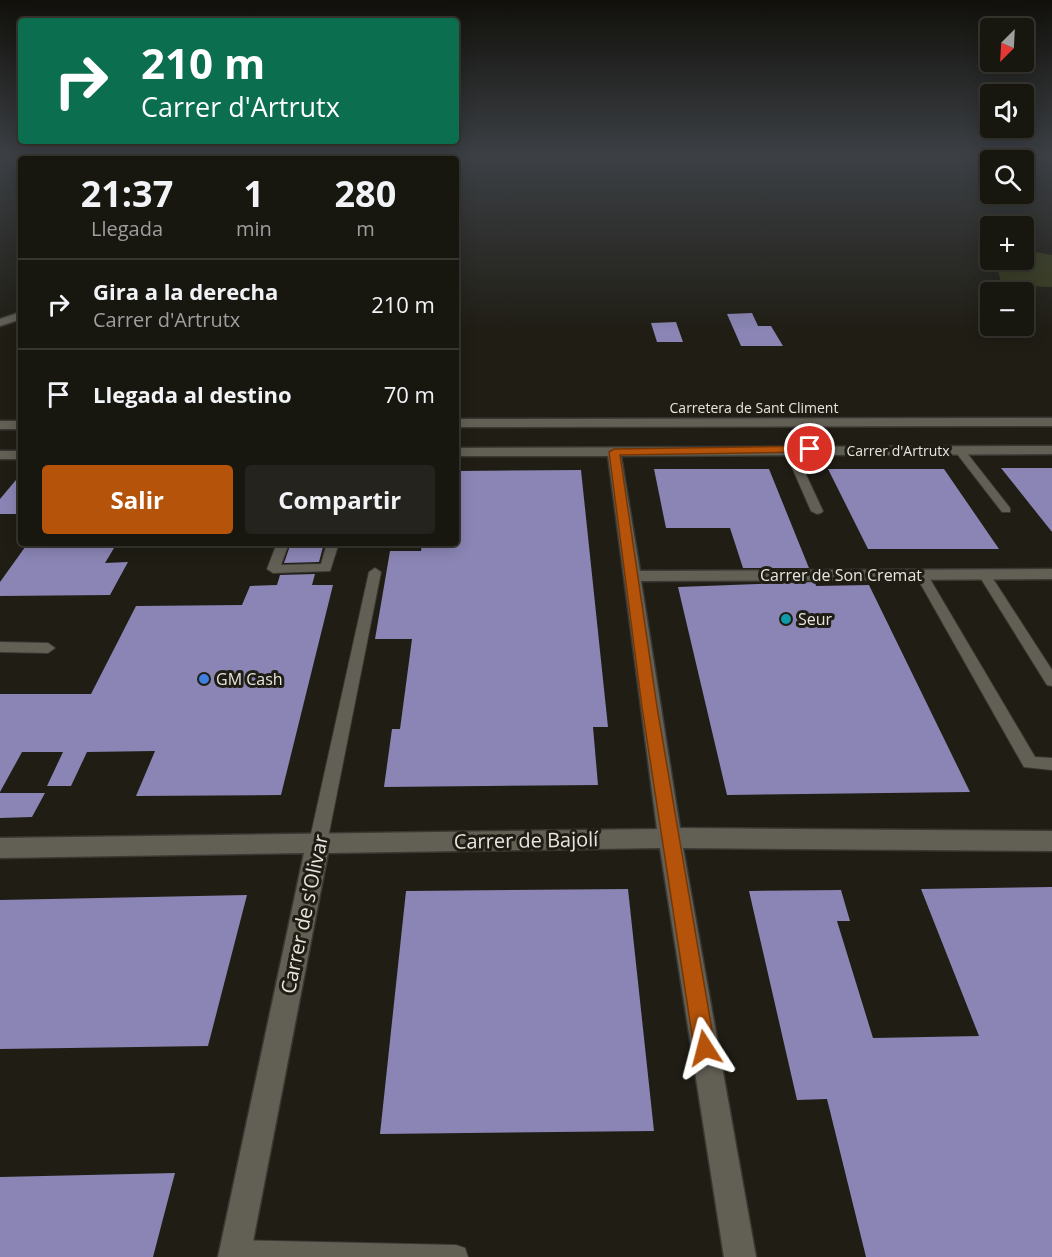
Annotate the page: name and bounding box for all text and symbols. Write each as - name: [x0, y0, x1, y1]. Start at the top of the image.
- north arrow: [980, 18, 1034, 72]
- map controls: [980, 18, 1034, 336]
- text: 210 m: [141, 34, 265, 91]
- icon: right: [42, 42, 120, 120]
- button: sound: [980, 84, 1034, 138]
- text: Carrer d'Artrutx: [141, 88, 340, 125]
- button: search: [980, 150, 1034, 204]
- text: 21:37: [81, 169, 173, 218]
- text: 1: [244, 169, 264, 218]
- text: 280: [335, 169, 396, 218]
- text: Llegada: [91, 215, 163, 242]
- text: min: [236, 215, 272, 242]
- text: m: [356, 215, 375, 242]
- button: +: [980, 216, 1034, 270]
- text: Gira a la derecha: [93, 276, 278, 306]
- button: −: [980, 282, 1034, 336]
- icon: right: [42, 288, 75, 321]
- text: 210 m: [371, 289, 435, 319]
- text: Carrer d'Artrutx: [93, 306, 240, 333]
- icon: arrive: [42, 378, 75, 411]
- text: Llegada al destino: [93, 379, 292, 409]
- text: 70 m: [384, 379, 435, 409]
- street label: Carretera de Sant Climent: [670, 398, 838, 417]
- pin: [784, 423, 835, 474]
- icon: arrive: [793, 432, 826, 465]
- street label: Carrer d'Artrutx: [846, 441, 950, 460]
- button: Salir: [42, 465, 233, 534]
- button: Compartir: [245, 465, 435, 534]
- street label: Carrer de Son Cremat: [760, 564, 922, 586]
- place label: Seur: [798, 608, 833, 630]
- marker: Seur: [779, 612, 793, 626]
- place label: GM Cash: [216, 668, 283, 690]
- marker: GM Cash: [197, 672, 211, 686]
- street label: Carrer de Bajolí: [454, 825, 599, 855]
- street label: Carrer de s'Olivar: [274, 832, 334, 996]
- position arrow: [673, 1016, 737, 1080]

